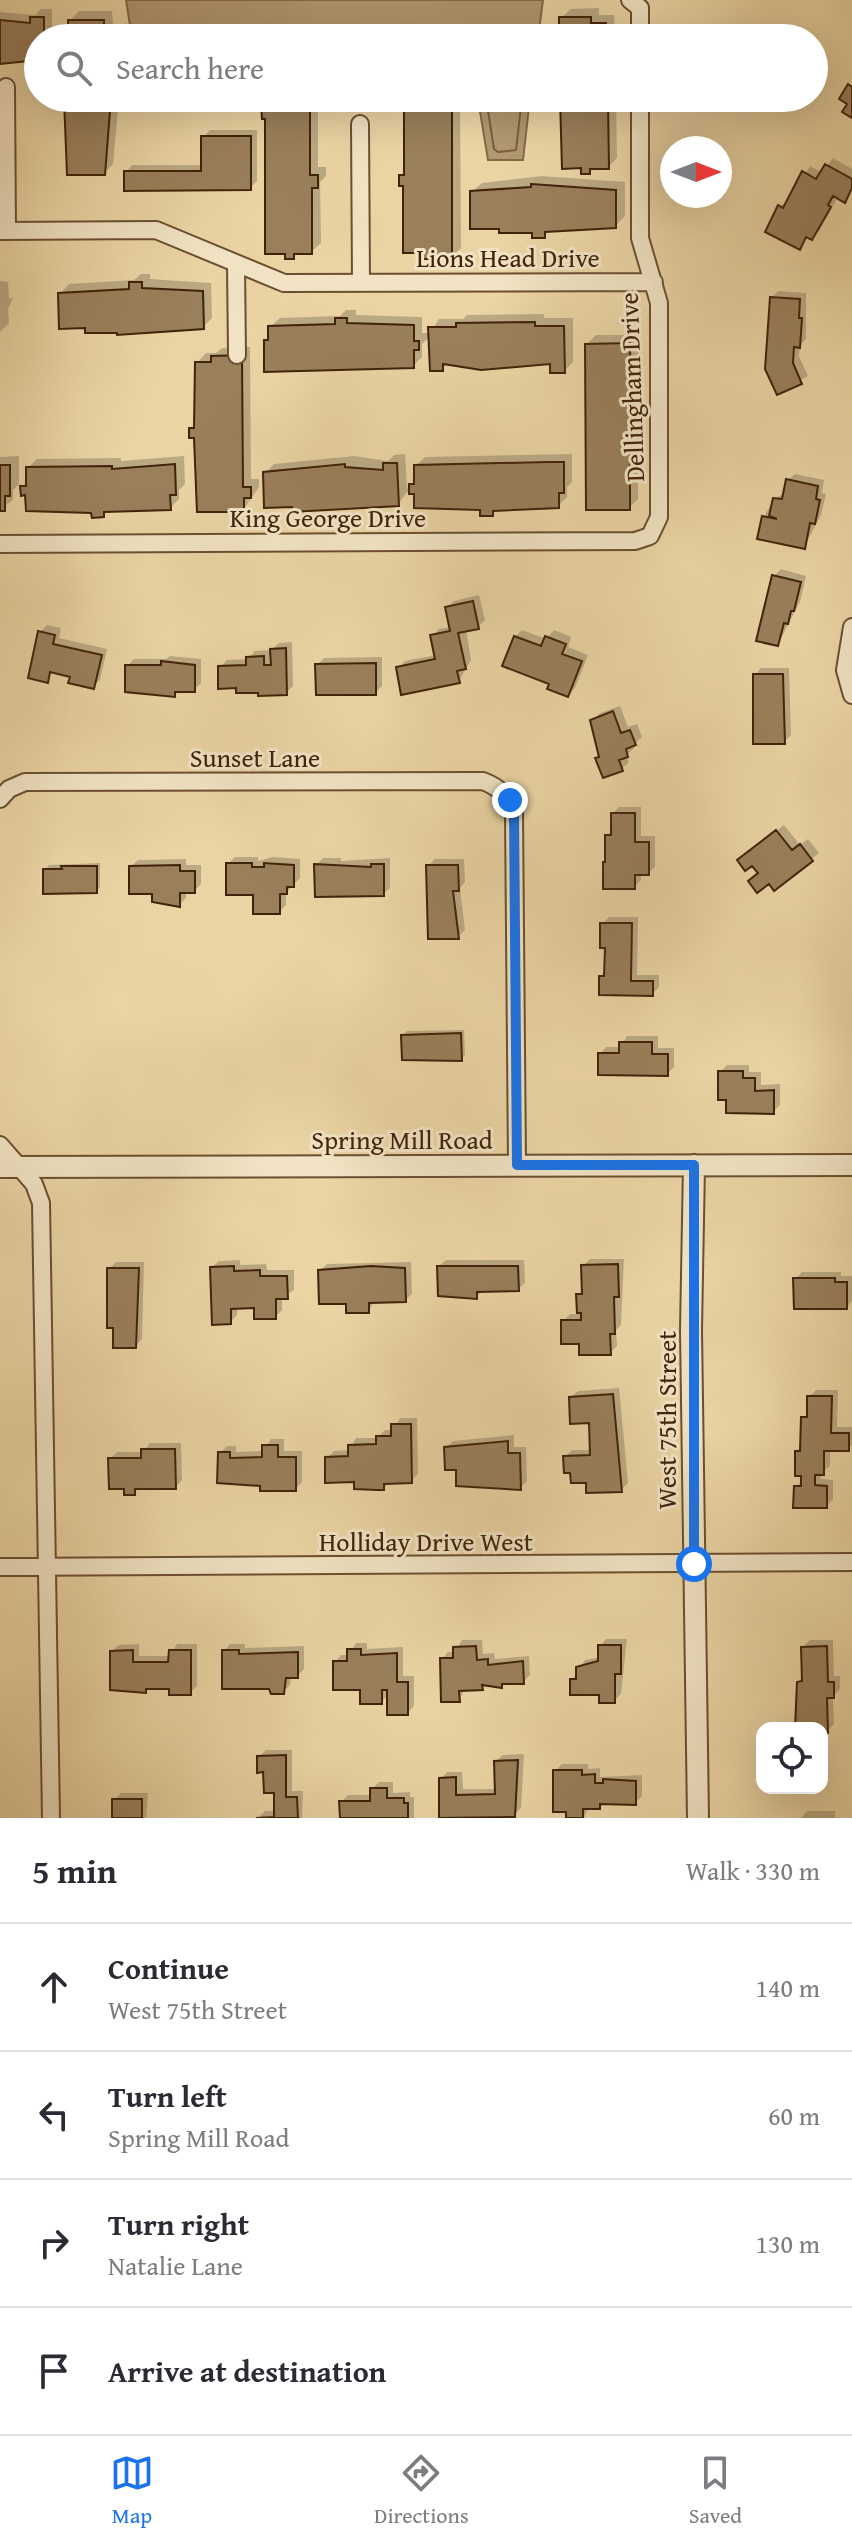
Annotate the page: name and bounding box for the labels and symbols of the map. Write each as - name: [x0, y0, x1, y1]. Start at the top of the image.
- north arrow: [660, 136, 732, 208]
- street label: Lions Head Drive: [416, 238, 600, 277]
- street label: Dellingham Drive: [609, 292, 654, 482]
- street label: King George Drive: [230, 498, 426, 537]
- street label: Sunset Lane: [190, 738, 320, 777]
- route end: [492, 782, 528, 818]
- street label: Spring Mill Road: [311, 1120, 493, 1159]
- street label: West 75th Street: [647, 1331, 686, 1509]
- street label: Holliday Drive West: [319, 1522, 533, 1561]
- route start: [676, 1546, 712, 1582]

